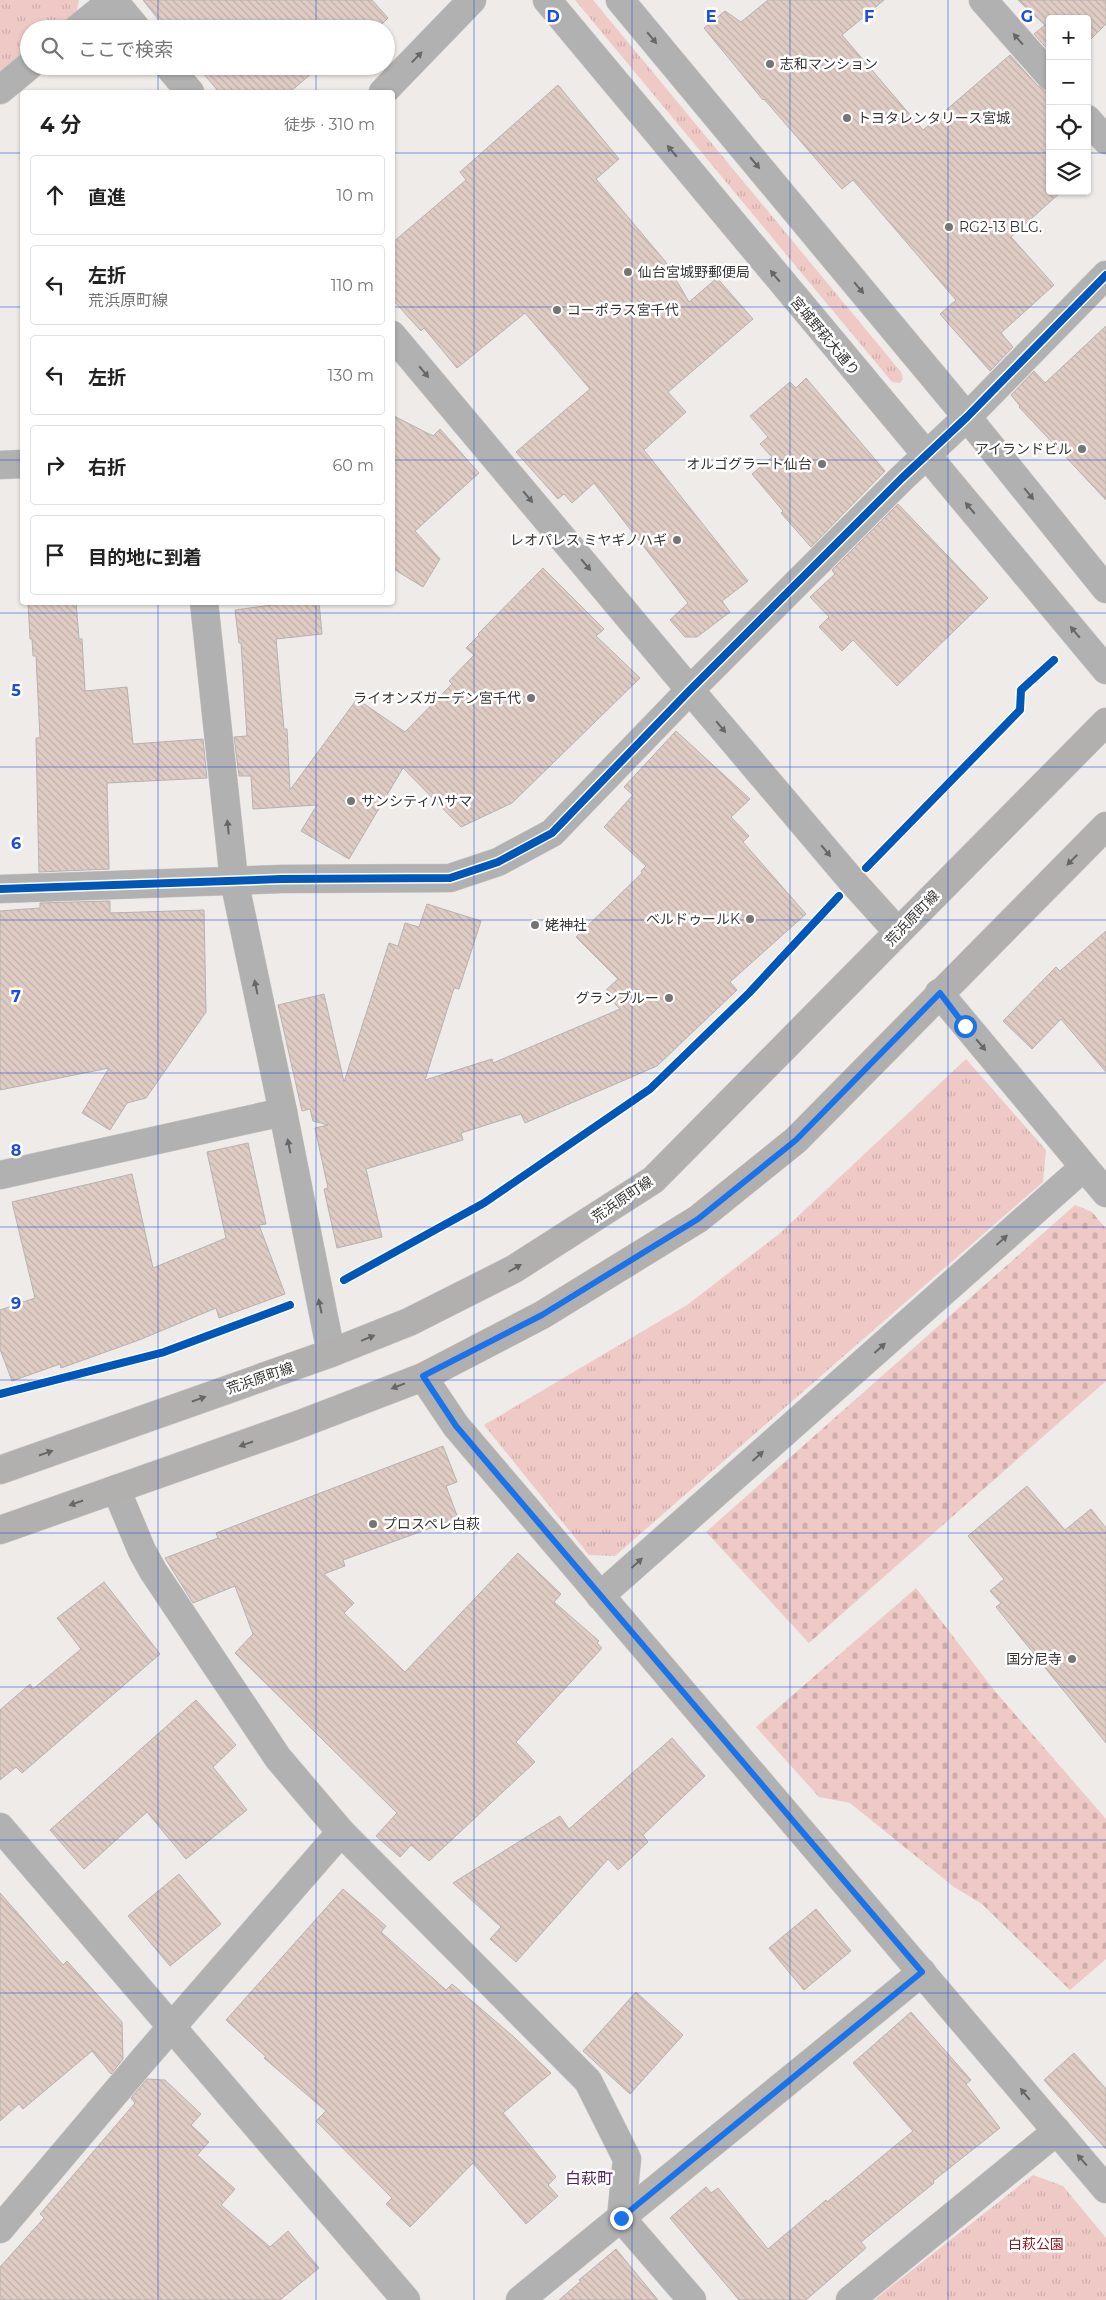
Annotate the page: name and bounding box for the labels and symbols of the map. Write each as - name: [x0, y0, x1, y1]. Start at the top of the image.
- text: D: [546, 7, 560, 26]
- text: E: [706, 7, 716, 26]
- text: F: [864, 7, 874, 26]
- text: G: [1021, 7, 1033, 26]
- one-way arrow: [646, 31, 657, 44]
- one-way arrow: [1012, 33, 1023, 46]
- one-way arrow: [410, 52, 422, 64]
- place label: 志和マンション: [780, 55, 878, 73]
- marker: 志和マンション: [764, 58, 776, 70]
- place label: トヨタレンタリース宮城: [857, 109, 1010, 127]
- marker: トヨタレンタリース宮城: [841, 112, 853, 124]
- one-way arrow: [666, 145, 677, 158]
- one-way arrow: [750, 156, 761, 169]
- place label: RG2-13 BLG.: [959, 218, 1042, 236]
- marker: RG2-13 BLG.: [943, 221, 955, 233]
- place label: 仙台宮城野郵便局: [638, 263, 750, 281]
- marker: 仙台宮城野郵便局: [622, 266, 634, 278]
- one-way arrow: [770, 270, 781, 283]
- one-way arrow: [854, 281, 865, 294]
- street label: 宮城野萩大通り: [787, 293, 863, 379]
- place label: コーポラス宮千代: [567, 301, 679, 319]
- marker: コーポラス宮千代: [551, 304, 563, 316]
- one-way arrow: [418, 365, 429, 378]
- place label: アイランドビル: [975, 440, 1072, 458]
- marker: アイランドビル: [1076, 443, 1088, 455]
- place label: オルゴグラート仙台: [686, 455, 812, 473]
- marker: オルゴグラート仙台: [816, 458, 828, 470]
- one-way arrow: [1024, 487, 1035, 500]
- one-way arrow: [523, 490, 534, 503]
- one-way arrow: [965, 502, 976, 514]
- place label: レオパレス ミヤギノハギ: [510, 531, 667, 549]
- marker: レオパレス ミヤギノハギ: [671, 534, 683, 546]
- one-way arrow: [580, 559, 592, 571]
- one-way arrow: [1070, 626, 1081, 638]
- text: 5: [11, 681, 21, 700]
- place label: ライオンズガーデン宮千代: [353, 689, 521, 707]
- marker: ライオンズガーデン宮千代: [525, 692, 537, 704]
- one-way arrow: [715, 721, 726, 733]
- place label: サンシティハサマ: [361, 792, 472, 810]
- marker: サンシティハサマ: [345, 795, 357, 807]
- one-way arrow: [224, 819, 232, 835]
- text: 6: [11, 834, 21, 853]
- one-way arrow: [820, 845, 831, 857]
- one-way arrow: [1066, 854, 1078, 866]
- street label: 荒浜原町線: [881, 887, 943, 949]
- place label: ベルドゥールK: [646, 910, 740, 928]
- marker: ベルドゥールK: [744, 913, 756, 925]
- place label: 姥神社: [545, 916, 587, 934]
- marker: 姥神社: [529, 919, 541, 931]
- one-way arrow: [252, 978, 260, 994]
- text: 7: [11, 987, 21, 1006]
- place label: グランブルー: [575, 989, 659, 1007]
- marker: グランブルー: [663, 992, 675, 1004]
- route start: [954, 1015, 977, 1038]
- one-way arrow: [975, 1038, 986, 1051]
- one-way arrow: [285, 1138, 293, 1154]
- text: 8: [11, 1141, 21, 1160]
- street label: 荒浜原町線: [588, 1172, 656, 1226]
- one-way arrow: [995, 1234, 1007, 1246]
- one-way arrow: [507, 1264, 522, 1272]
- text: 9: [11, 1294, 21, 1313]
- one-way arrow: [316, 1298, 324, 1313]
- one-way arrow: [361, 1334, 376, 1341]
- one-way arrow: [873, 1342, 885, 1354]
- street label: 荒浜原町線: [224, 1358, 296, 1398]
- one-way arrow: [391, 1383, 405, 1391]
- one-way arrow: [192, 1395, 207, 1403]
- one-way arrow: [238, 1440, 253, 1448]
- one-way arrow: [39, 1449, 54, 1457]
- one-way arrow: [752, 1450, 765, 1461]
- one-way arrow: [68, 1499, 83, 1507]
- place label: プロスペレ白萩: [383, 1515, 480, 1533]
- marker: プロスペレ白萩: [367, 1518, 379, 1530]
- one-way arrow: [630, 1558, 643, 1569]
- place label: 国分尼寺: [1006, 1650, 1062, 1668]
- marker: 国分尼寺: [1066, 1653, 1078, 1665]
- one-way arrow: [1020, 2088, 1031, 2101]
- one-way arrow: [1076, 2154, 1087, 2167]
- district label: 白萩町: [565, 2169, 613, 2188]
- route end: [610, 2207, 633, 2230]
- park label: 白萩公園: [1008, 2235, 1064, 2253]

